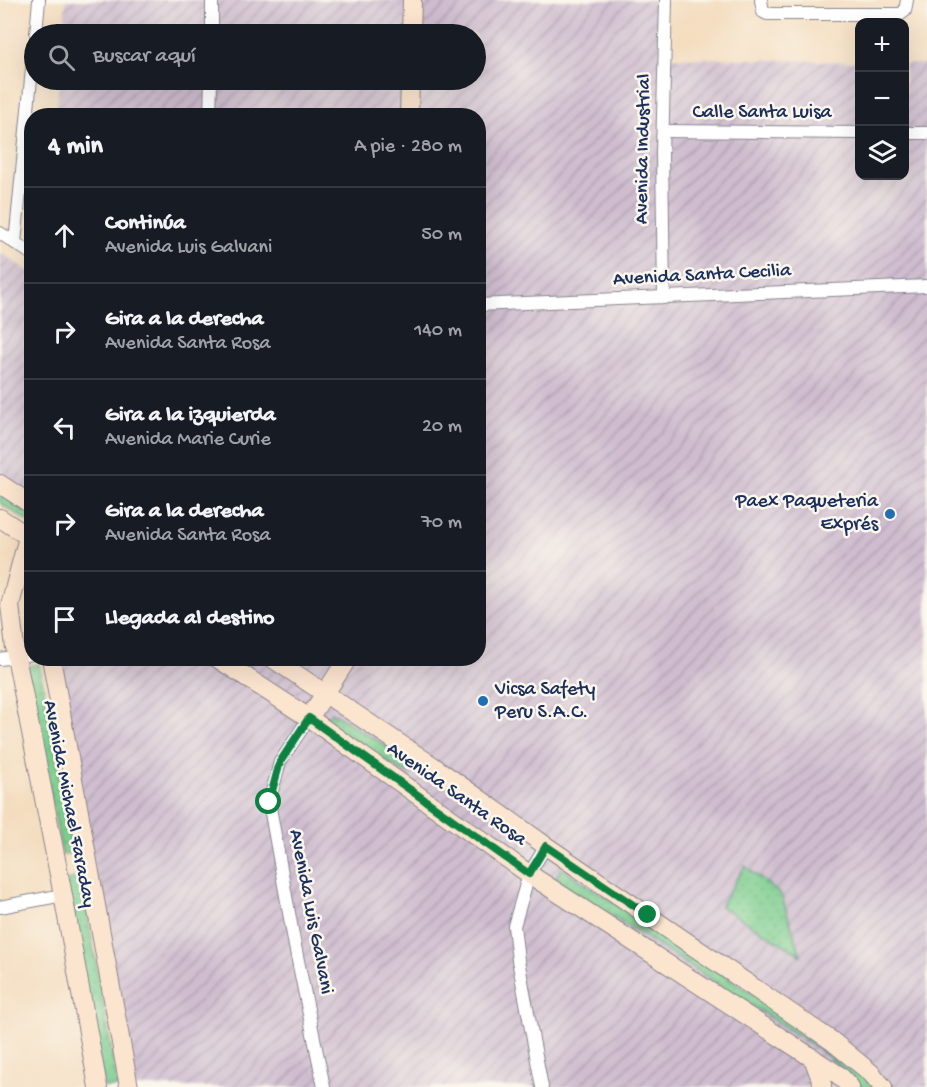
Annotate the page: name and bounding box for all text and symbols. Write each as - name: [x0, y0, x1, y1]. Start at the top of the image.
- map controls: [855, 18, 909, 180]
- button: +: [855, 18, 909, 72]
- search box: [24, 24, 486, 90]
- icon: search: [45, 41, 78, 74]
- text: Buscar aquí: [93, 44, 196, 70]
- button: −: [855, 72, 909, 126]
- street label: Avenida Industrial: [631, 74, 657, 224]
- street label: Calle Santa Luisa: [692, 102, 832, 125]
- button: layers: [855, 126, 909, 180]
- text: 4 min: [48, 132, 103, 163]
- text: A pie · 280 m: [354, 136, 462, 159]
- text: Continúa: [105, 211, 186, 237]
- icon: ahead: [48, 219, 81, 252]
- text: 50 m: [421, 224, 462, 247]
- text: Avenida Luis Galvani: [105, 237, 272, 260]
- street label: Avenida Santa Cecilia: [612, 260, 793, 292]
- text: Gira a la derecha: [105, 307, 263, 333]
- icon: right: [48, 315, 81, 348]
- text: 140 m: [414, 320, 462, 343]
- text: Avenida Santa Rosa: [105, 333, 271, 356]
- text: Gira a la izquierda: [105, 403, 276, 429]
- icon: left: [48, 411, 81, 444]
- text: 20 m: [422, 416, 462, 439]
- text: Avenida Marie Curie: [105, 429, 271, 452]
- place label: Paex Paqueteria Exprés: [734, 491, 879, 537]
- text: Gira a la derecha: [105, 499, 263, 525]
- icon: right: [48, 507, 81, 540]
- marker: Paex Paqueteria Exprés: [883, 507, 897, 521]
- text: 70 m: [421, 512, 462, 535]
- text: Avenida Santa Rosa: [105, 525, 271, 548]
- icon: arrive: [48, 603, 81, 636]
- text: Llegada al destino: [105, 606, 275, 632]
- place label: Vicsa Safety Peru S.A.C.: [494, 679, 595, 725]
- marker: Vicsa Safety Peru S.A.C.: [476, 694, 490, 708]
- street label: Avenida Michael Faraday: [37, 698, 99, 910]
- street label: Avenida Santa Rosa: [382, 738, 531, 852]
- route start: [255, 788, 281, 814]
- street label: Avenida Luis Galvani: [283, 828, 337, 996]
- route end: [634, 901, 660, 927]

